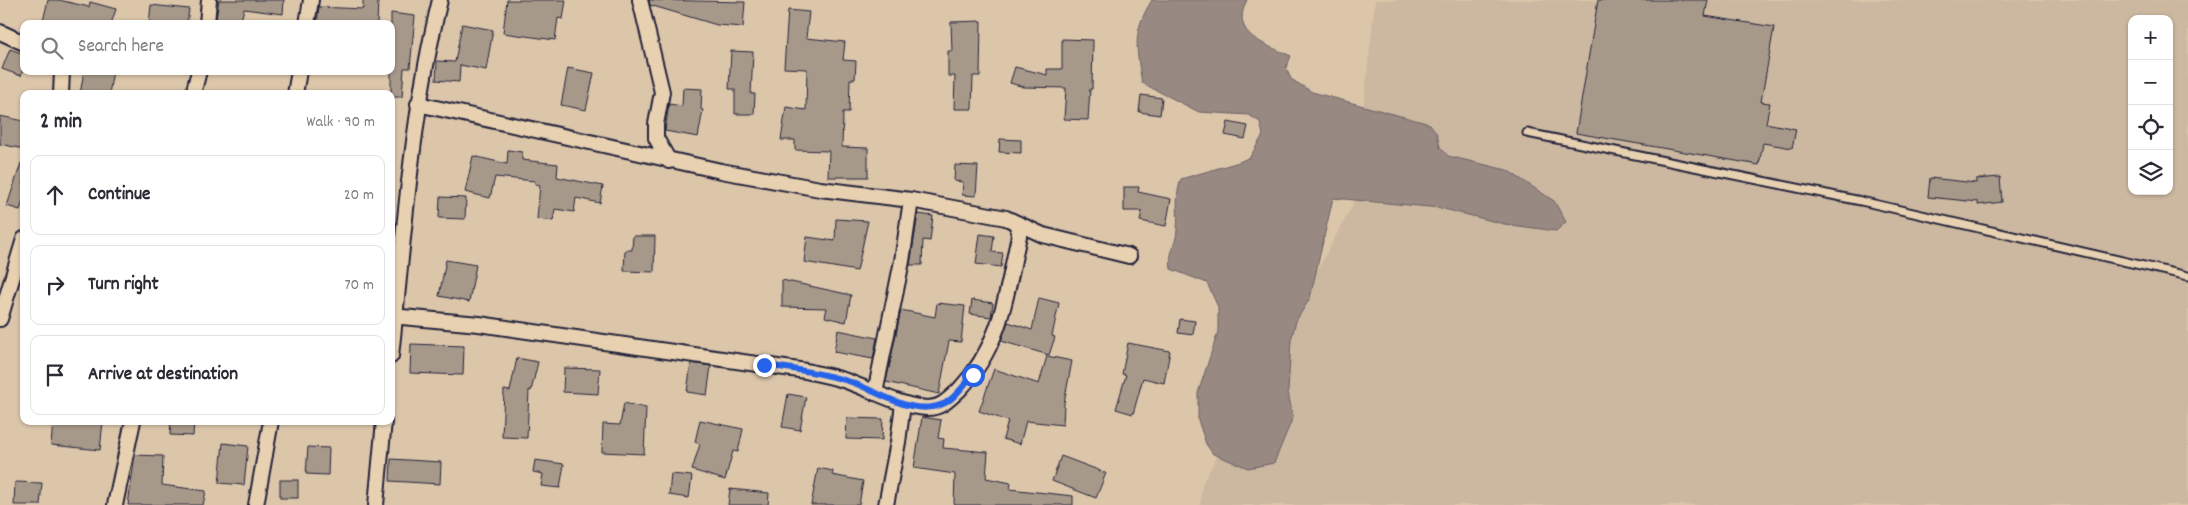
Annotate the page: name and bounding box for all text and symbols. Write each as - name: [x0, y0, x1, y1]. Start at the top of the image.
- map controls: [2128, 15, 2173, 195]
- button: +: [2128, 15, 2173, 60]
- search box: [20, 20, 395, 75]
- icon: search: [38, 34, 66, 62]
- text: Search here: [78, 34, 164, 61]
- button: −: [2128, 60, 2173, 105]
- button: locate: [2128, 105, 2173, 150]
- text: 2 min: [40, 108, 82, 138]
- text: Walk · 90 m: [306, 111, 375, 134]
- button: layers: [2128, 150, 2173, 195]
- icon: ahead: [41, 181, 69, 209]
- text: Continue: [88, 182, 150, 209]
- text: 20 m: [344, 184, 374, 207]
- icon: right: [41, 271, 69, 299]
- text: Turn right: [88, 272, 159, 299]
- text: 70 m: [344, 274, 374, 297]
- route end: [753, 354, 776, 377]
- icon: arrive: [41, 361, 69, 389]
- text: Arrive at destination: [88, 362, 238, 389]
- route start: [962, 364, 985, 387]

